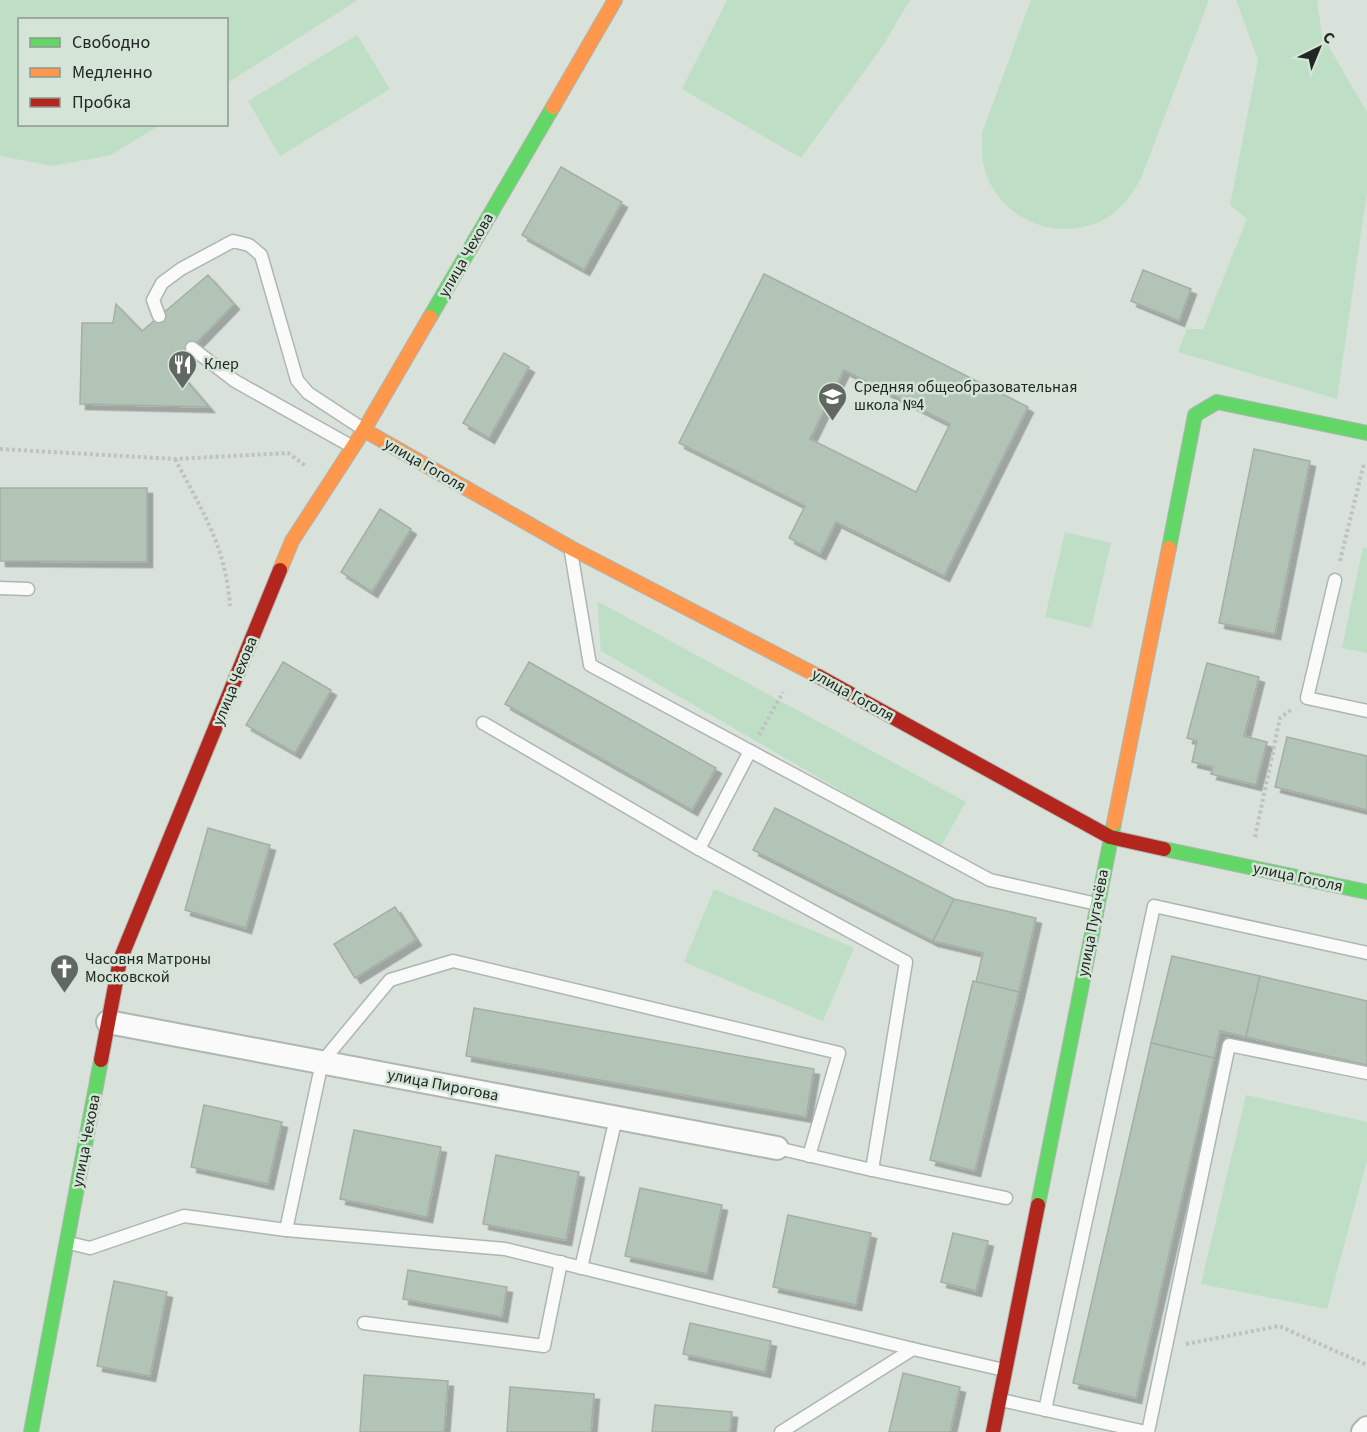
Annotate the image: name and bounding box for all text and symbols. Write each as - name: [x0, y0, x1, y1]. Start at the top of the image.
- legend: [18, 18, 228, 126]
- north arrow: [1289, 18, 1349, 78]
- text: С: [1318, 27, 1339, 49]
- text: Свободно: [72, 30, 150, 55]
- text: Медленно: [72, 60, 152, 85]
- text: Пробка: [72, 90, 131, 115]
- street label: улица Чехова: [433, 209, 499, 301]
- restaurant icon: Клер: [167, 348, 199, 390]
- place label: Клер: [204, 353, 239, 375]
- place label: Средняя общеобразовательная школа №4: [854, 376, 1077, 416]
- school or university icon: Средняя общеобразовательная школа №4: [817, 380, 849, 422]
- street label: улица Гоголя: [380, 433, 470, 497]
- street label: улица Чехова: [207, 633, 263, 729]
- street label: улица Гоголя: [808, 663, 898, 727]
- street label: улица Гоголя: [1251, 857, 1345, 897]
- street label: улица Пугачёва: [1072, 867, 1114, 979]
- place label: Часовня Матроны Московской: [85, 948, 211, 988]
- church icon: Часовня Матроны Московской: [48, 952, 80, 994]
- street label: улица Пирогова: [386, 1063, 500, 1107]
- street label: улица Чехова: [66, 1093, 106, 1189]

